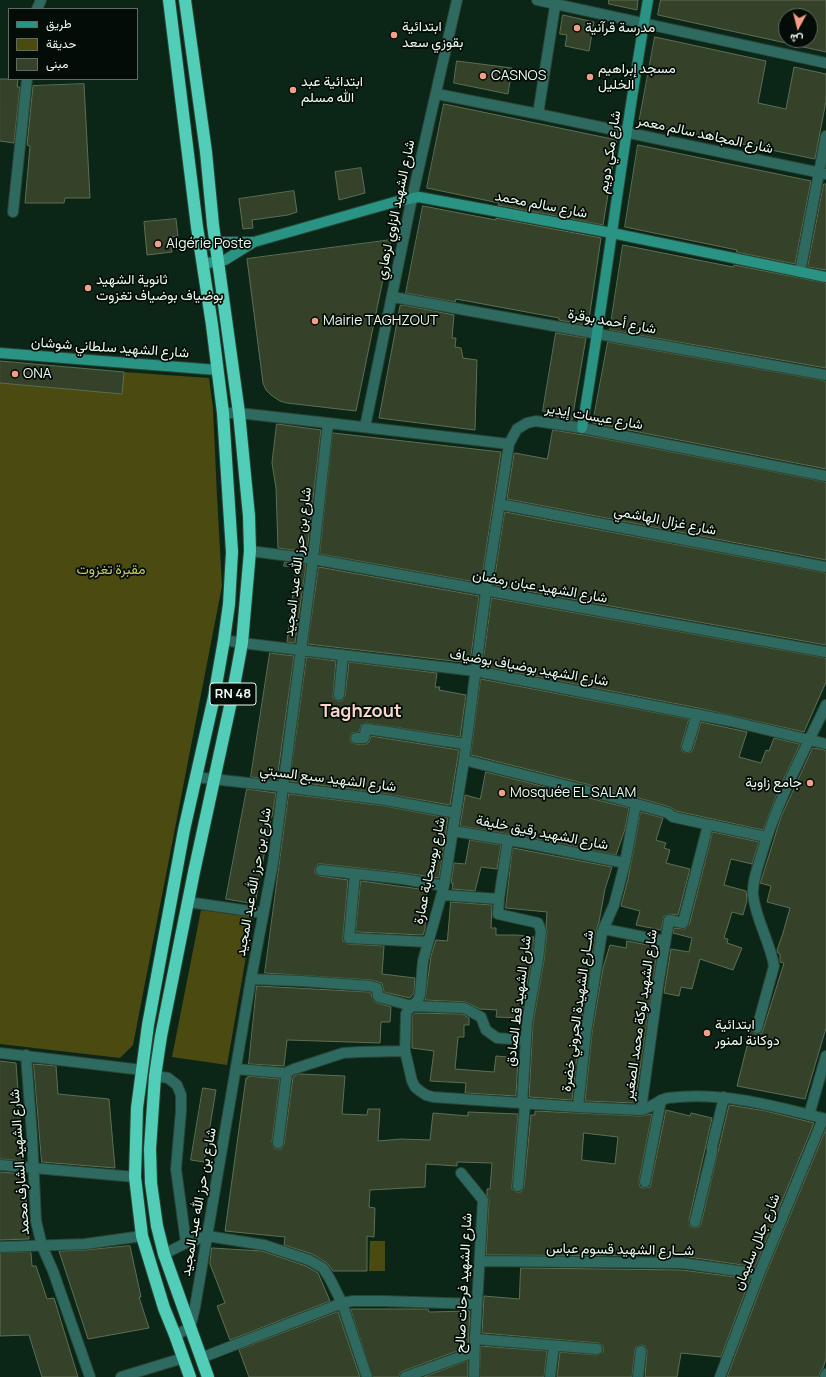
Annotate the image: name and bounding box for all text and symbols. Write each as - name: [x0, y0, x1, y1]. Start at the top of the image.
- legend: [8, 8, 138, 80]
- north arrow: [778, 8, 818, 48]
- text: طريق: [46, 15, 71, 32]
- place label: ابتدائية بقوزي سعد: [402, 19, 463, 52]
- place label: مدرسة قرآنية: [585, 20, 655, 36]
- marker: مدرسة قرآنية: [572, 23, 582, 33]
- marker: ابتدائية بقوزي سعد: [389, 30, 399, 40]
- text: ش: [789, 31, 804, 48]
- text: حديقة: [46, 35, 76, 52]
- text: مبنى: [46, 55, 68, 72]
- place label: مسجد إبراهيم الخليل: [598, 61, 676, 94]
- place label: CASNOS: [491, 68, 546, 84]
- marker: CASNOS: [478, 71, 488, 81]
- marker: مسجد إبراهيم الخليل: [585, 72, 595, 82]
- place label: ابتدائية عبد الله مسلم: [301, 74, 363, 106]
- marker: ابتدائية عبد الله مسلم: [288, 85, 298, 95]
- street label: شارع مكي دويم: [595, 109, 625, 195]
- street label: شارع المجاهد سالم معمر: [635, 112, 775, 158]
- street label: شارع الشهيد الزاوي لزهاري: [373, 138, 419, 282]
- street label: شارع سالم محمد: [493, 188, 589, 222]
- place label: Algérie Poste: [166, 236, 251, 252]
- marker: Algérie Poste: [153, 239, 163, 249]
- place label: ثانوية الشهيد بوضياف بوضياف تغزوت: [96, 272, 223, 304]
- marker: ثانوية الشهيد بوضياف بوضياف تغزوت: [83, 283, 93, 293]
- street label: شارع أحمد بوقرة: [566, 306, 658, 338]
- place label: Mairie TAGHZOUT: [323, 313, 438, 329]
- marker: Mairie TAGHZOUT: [310, 316, 320, 326]
- street label: شارع الشهيد سلطاني شوشان: [30, 334, 190, 362]
- place label: ONA: [23, 366, 52, 382]
- marker: ONA: [10, 369, 20, 379]
- street label: شارع عيسات إيدير: [544, 400, 644, 434]
- street label: شارع بن حرز الله عبد المجيد: [281, 486, 315, 638]
- street label: شارع غزال الهاشمي: [612, 503, 718, 539]
- park label: مقبرة تغزوت: [77, 562, 145, 578]
- street label: شارع الشهيد عبان رمضان: [471, 567, 609, 607]
- street label: شارع الشهيد بوضياف بوضياف: [448, 646, 610, 690]
- road number: RN 48: [210, 683, 256, 705]
- district label: Taghzout: [320, 701, 402, 723]
- street label: شارع الشهيد سبع السبتي: [259, 762, 397, 796]
- place label: جامع زاوية: [745, 775, 802, 791]
- marker: جامع زاوية: [805, 778, 815, 788]
- place label: Mosquée EL SALAM: [510, 785, 636, 801]
- marker: Mosquée EL SALAM: [497, 788, 507, 798]
- street label: شارع بن حرز الله عبد المجيد: [233, 807, 275, 957]
- street label: شارع الشهيد رقيق خليفة: [474, 812, 610, 854]
- street label: شارع بوسحابة عمارة: [410, 816, 450, 926]
- street label: شارع الشهيد لوكة محمد الصغير: [621, 928, 661, 1102]
- street label: شــارع الشهيدة الجروني خضرة: [558, 929, 598, 1093]
- street label: شارع الشهيد قط الصادق: [503, 935, 535, 1067]
- place label: ابتدائية دوكانة لمنور: [715, 1017, 780, 1050]
- marker: ابتدائية دوكانة لمنور: [702, 1028, 712, 1038]
- street label: شارع الشهيد الشارف محمد: [7, 1088, 33, 1236]
- street label: شارع بن حرز الله عبد المجيد: [178, 1127, 220, 1277]
- street label: شارع جلال سليمان: [730, 1191, 784, 1293]
- street label: شارع الشهيد فرحات صالح: [452, 1213, 476, 1353]
- street label: شــارع الشهيد قسوم عباس: [546, 1240, 694, 1260]

